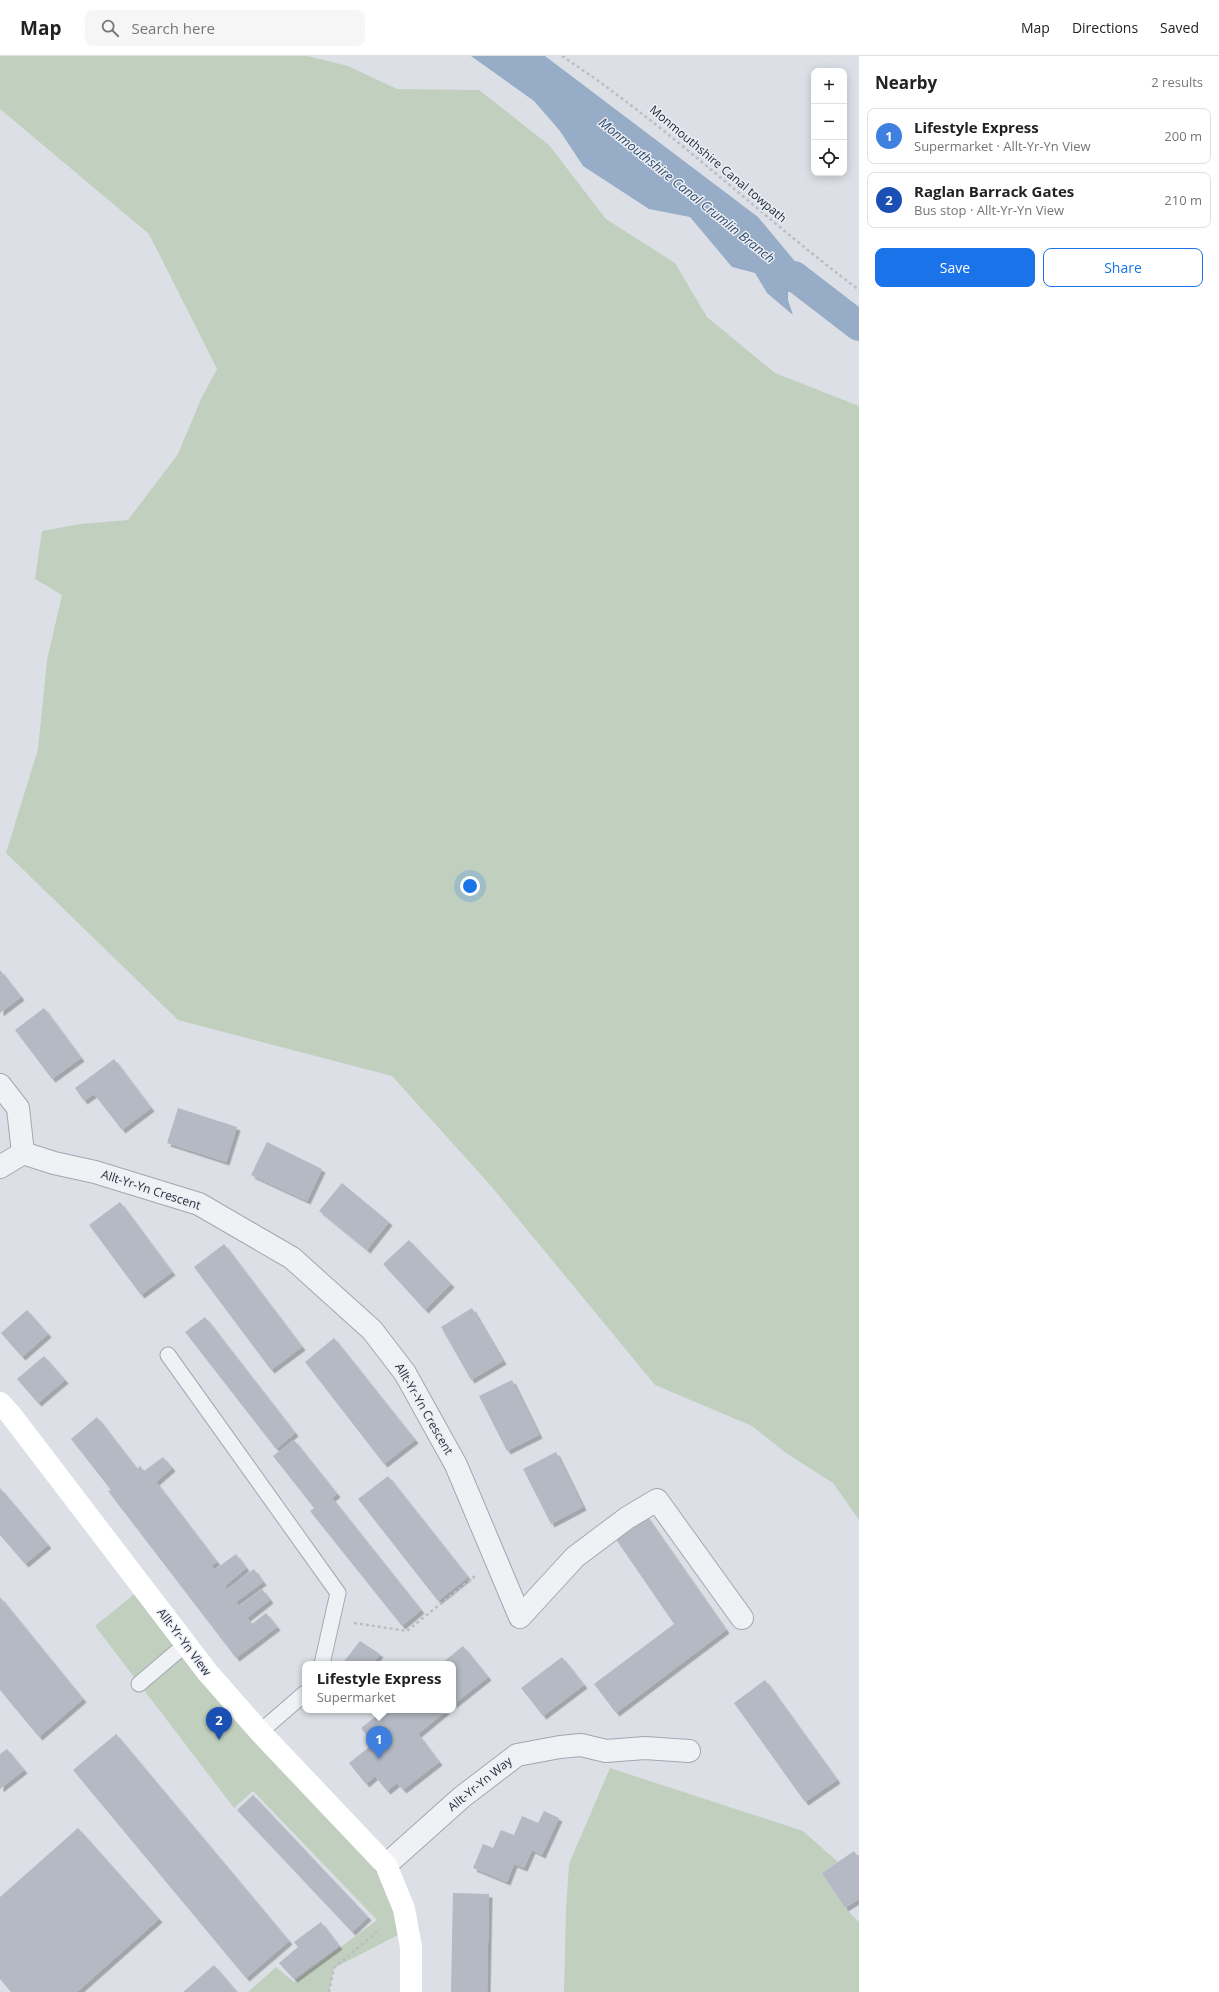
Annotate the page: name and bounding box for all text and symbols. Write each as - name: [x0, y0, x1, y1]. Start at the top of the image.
- search box: [85, 10, 365, 46]
- text: Map: [20, 15, 61, 41]
- icon: search: [99, 17, 121, 39]
- text: Search here: [131, 18, 215, 38]
- text: Map: [1021, 18, 1050, 37]
- text: Directions: [1072, 18, 1138, 37]
- text: Saved: [1160, 18, 1199, 37]
- map controls: [811, 68, 847, 176]
- button: +: [811, 68, 847, 104]
- text: Nearby: [875, 71, 937, 94]
- text: 2 results: [1151, 73, 1203, 91]
- street label: Monmouthshire Canal towpath: [646, 101, 791, 226]
- button: −: [811, 104, 847, 140]
- water label: Monmouthshire Canal Crumlin Branch: [595, 113, 779, 267]
- text: Lifestyle Express: [914, 117, 1039, 137]
- text: 1: [885, 127, 893, 145]
- text: 200 m: [1164, 127, 1202, 145]
- text: Supermarket · Allt-Yr-Yn View: [914, 137, 1091, 155]
- button: locate: [811, 140, 847, 176]
- text: Raglan Barrack Gates: [914, 181, 1074, 201]
- text: 2: [885, 191, 893, 209]
- text: 210 m: [1164, 191, 1202, 209]
- text: Bus stop · Allt-Yr-Yn View: [914, 201, 1064, 219]
- button: Save: [875, 248, 1035, 287]
- button: Share: [1043, 248, 1203, 287]
- your location: [460, 876, 480, 896]
- street label: Allt-Yr-Yn Crescent: [99, 1165, 203, 1214]
- street label: Allt-Yr-Yn Crescent: [391, 1360, 458, 1458]
- street label: Allt-Yr-Yn View: [153, 1604, 216, 1680]
- popup: [302, 1661, 456, 1713]
- text: Lifestyle Express: [317, 1668, 441, 1688]
- text: Supermarket: [317, 1688, 396, 1706]
- pin: 2: [206, 1707, 232, 1740]
- pin: 1: [366, 1726, 392, 1759]
- street label: Allt-Yr-Yn Way: [444, 1752, 516, 1815]

